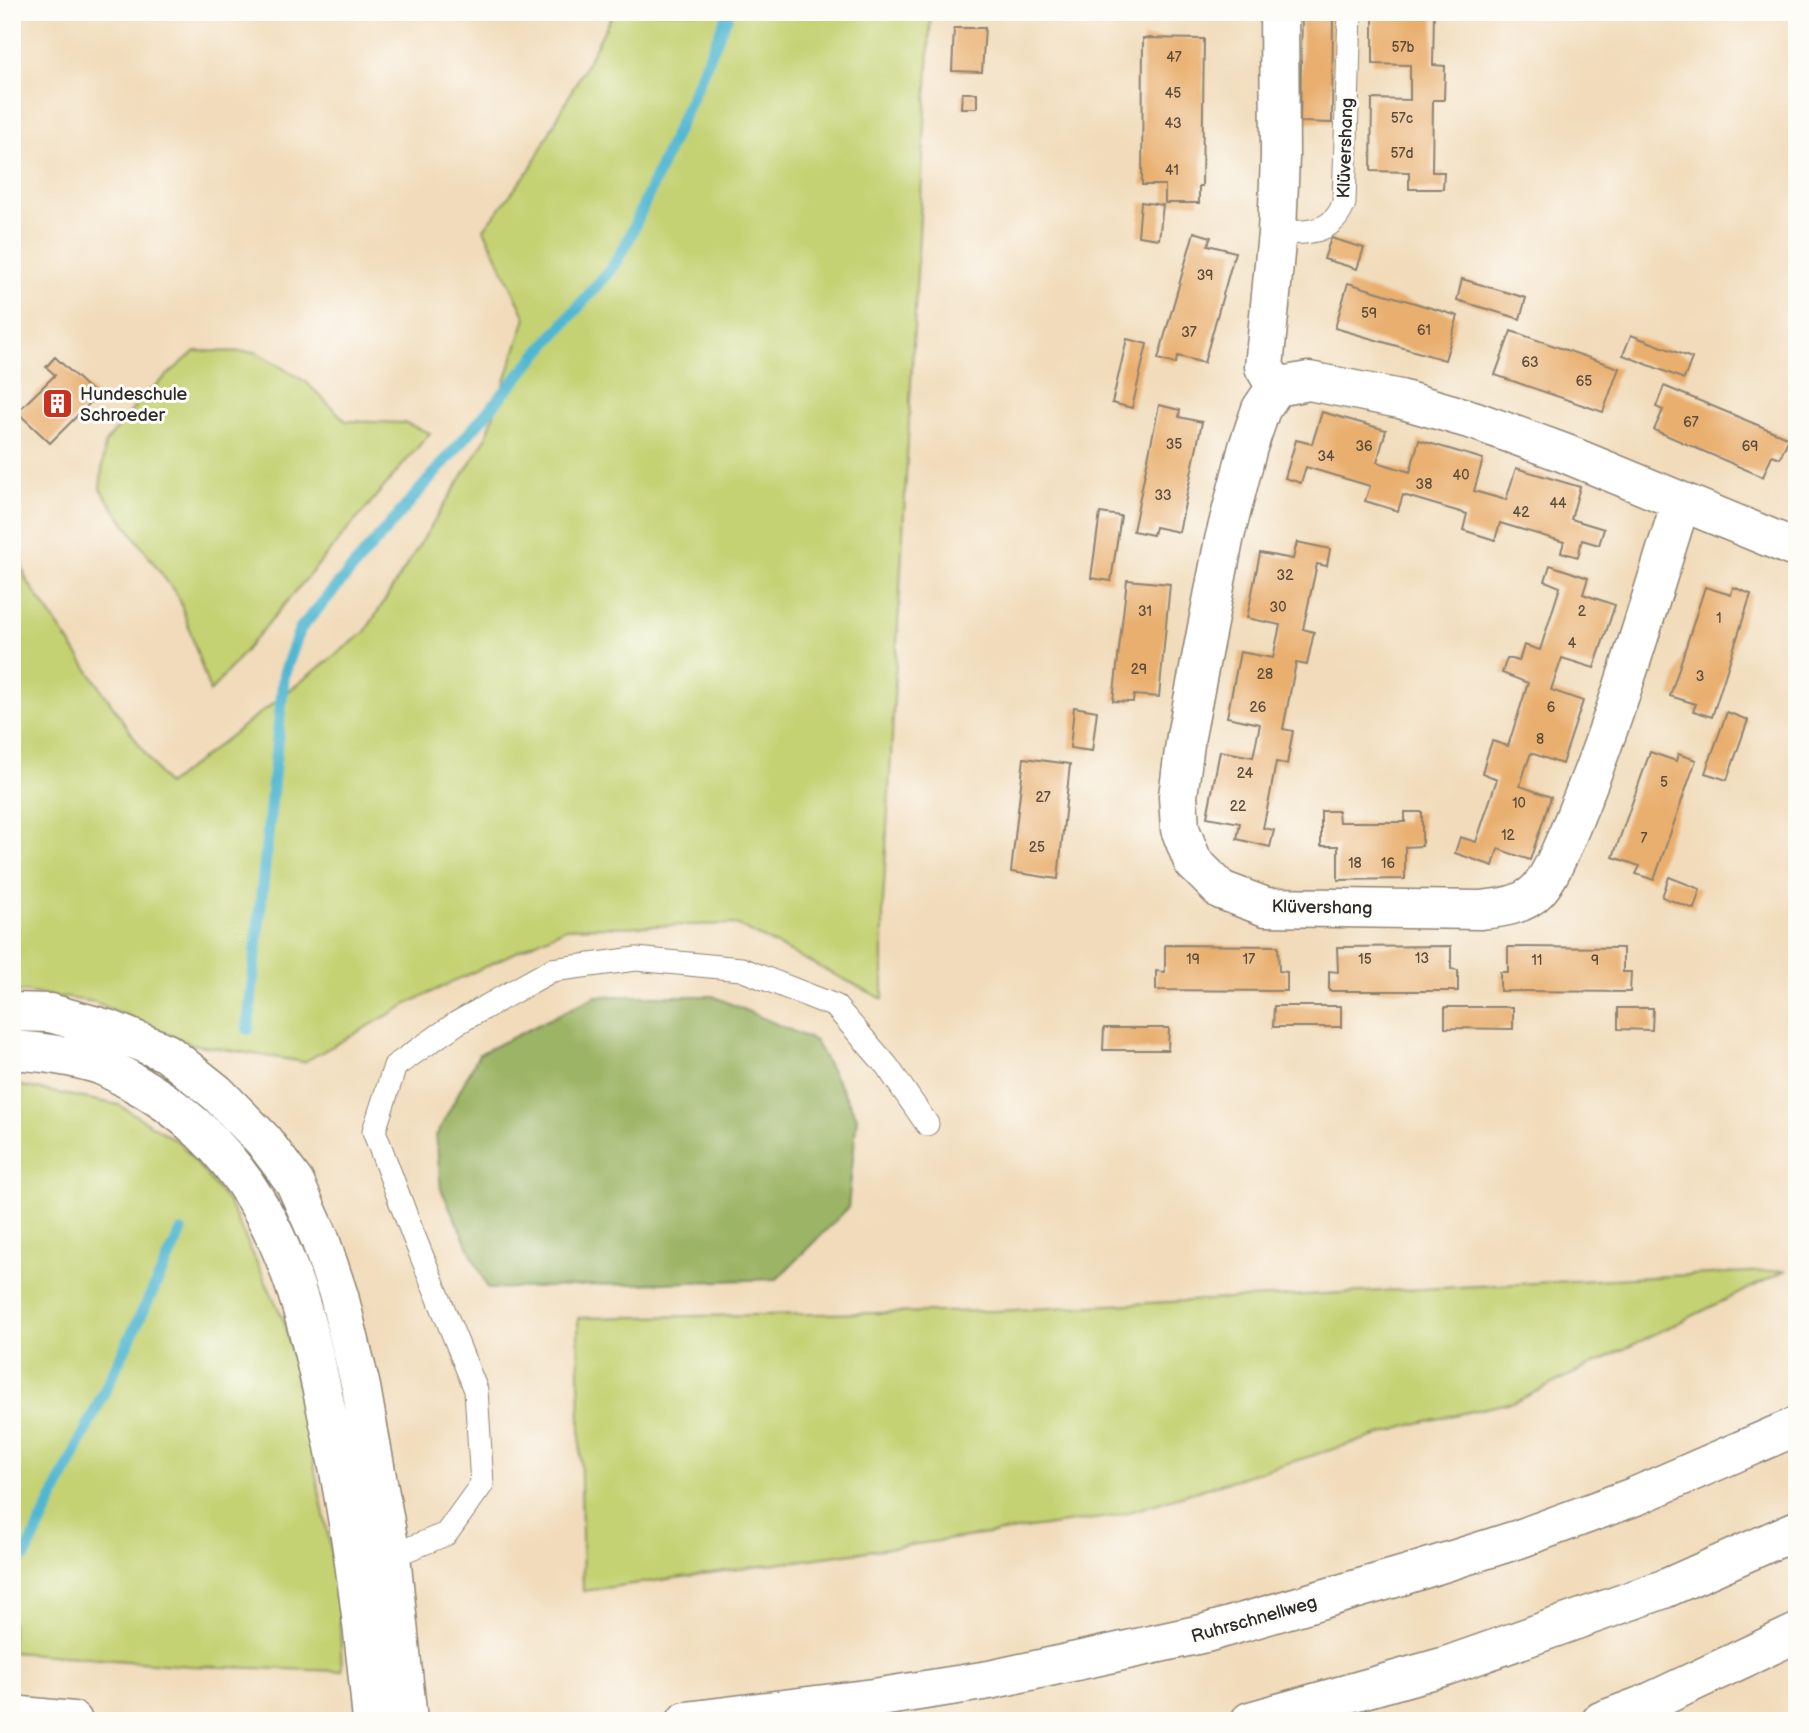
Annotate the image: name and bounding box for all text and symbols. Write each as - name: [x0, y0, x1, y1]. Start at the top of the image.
- house number: 57b: [1392, 39, 1415, 56]
- house number: 47: [1166, 49, 1182, 66]
- house number: 45: [1165, 85, 1181, 102]
- street label: Klüvershang: [1333, 97, 1358, 199]
- house number: 57c: [1391, 110, 1413, 127]
- house number: 43: [1164, 115, 1182, 132]
- house number: 57d: [1391, 145, 1413, 162]
- house number: 41: [1165, 162, 1179, 179]
- house number: 39: [1197, 267, 1213, 284]
- house number: 59: [1361, 305, 1377, 322]
- house number: 61: [1417, 322, 1431, 339]
- house number: 37: [1181, 324, 1197, 341]
- house number: 63: [1521, 354, 1539, 371]
- house number: 65: [1576, 373, 1592, 390]
- place label: Hundeschule Schroeder: [80, 384, 188, 426]
- building icon: Hundeschule Schroeder: [40, 387, 74, 421]
- house number: 67: [1683, 414, 1699, 431]
- house number: 35: [1166, 436, 1182, 453]
- house number: 36: [1355, 438, 1373, 455]
- house number: 69: [1742, 438, 1758, 455]
- house number: 34: [1317, 448, 1335, 465]
- house number: 40: [1453, 467, 1469, 484]
- house number: 38: [1416, 476, 1432, 493]
- house number: 33: [1154, 487, 1172, 504]
- house number: 44: [1549, 495, 1567, 512]
- house number: 42: [1513, 504, 1530, 521]
- house number: 32: [1277, 567, 1294, 584]
- house number: 30: [1270, 599, 1286, 616]
- house number: 31: [1138, 603, 1152, 620]
- house number: 2: [1578, 603, 1587, 620]
- house number: 1: [1716, 610, 1722, 627]
- house number: 4: [1568, 635, 1577, 652]
- house number: 29: [1131, 661, 1147, 678]
- house number: 28: [1257, 666, 1273, 683]
- house number: 3: [1696, 668, 1704, 685]
- house number: 26: [1250, 699, 1267, 716]
- house number: 6: [1547, 699, 1556, 716]
- house number: 8: [1536, 731, 1544, 748]
- house number: 24: [1237, 765, 1254, 782]
- house number: 5: [1660, 774, 1668, 791]
- house number: 27: [1035, 789, 1051, 806]
- house number: 10: [1512, 795, 1526, 812]
- house number: 22: [1230, 798, 1247, 815]
- house number: 12: [1501, 827, 1516, 844]
- house number: 7: [1641, 830, 1648, 847]
- house number: 25: [1029, 839, 1045, 856]
- house number: 18: [1348, 855, 1362, 872]
- house number: 16: [1381, 855, 1395, 872]
- street label: Klüvershang: [1271, 896, 1373, 919]
- house number: 13: [1415, 950, 1429, 967]
- house number: 19: [1186, 951, 1200, 968]
- house number: 17: [1243, 951, 1255, 968]
- house number: 15: [1358, 951, 1372, 968]
- house number: 11: [1532, 952, 1542, 969]
- house number: 9: [1591, 952, 1599, 969]
- street label: Ruhrschnellweg: [1189, 1592, 1319, 1647]

